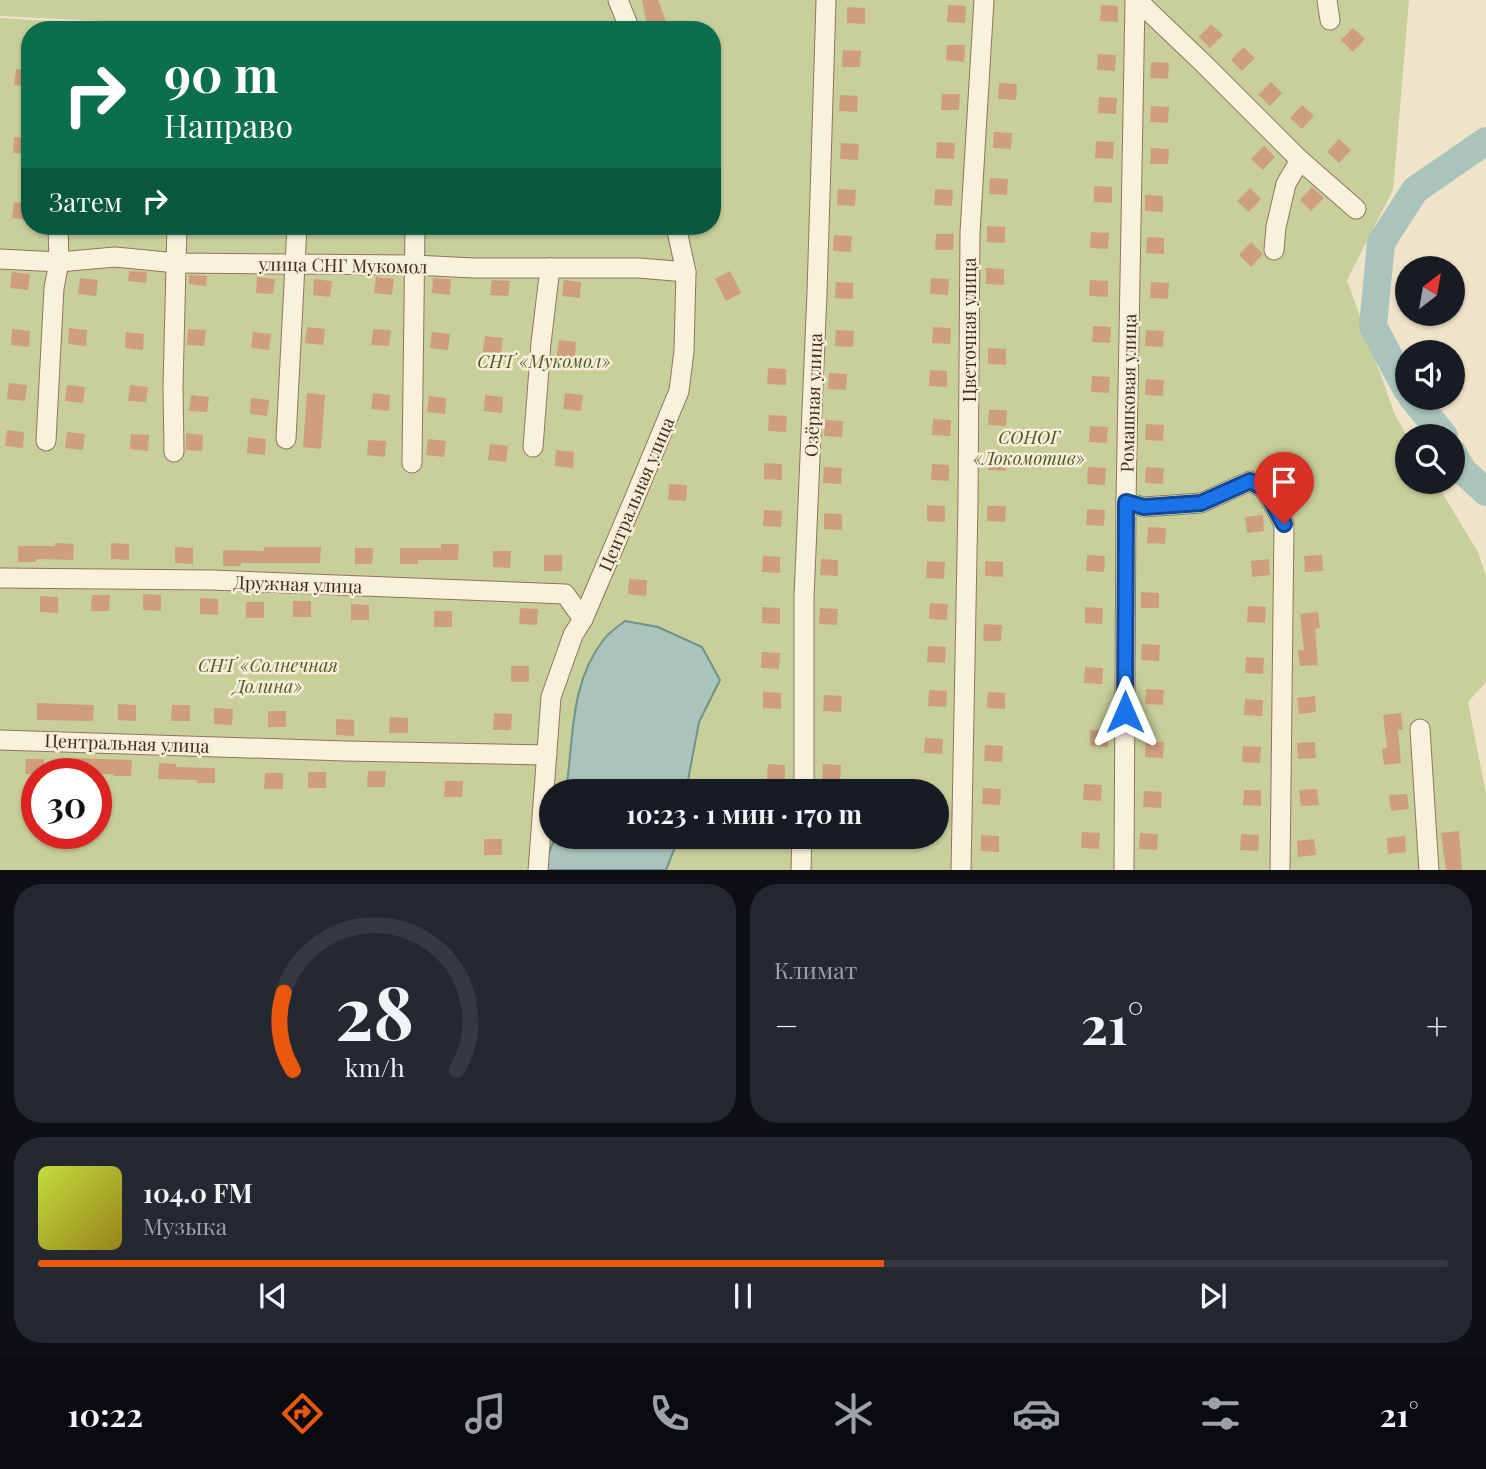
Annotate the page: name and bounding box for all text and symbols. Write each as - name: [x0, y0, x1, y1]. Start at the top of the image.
- text: 90 m: [164, 40, 278, 105]
- icon: right: [49, 49, 140, 140]
- text: Направо: [164, 103, 293, 146]
- icon: right: [136, 182, 174, 220]
- text: Затем: [49, 184, 122, 219]
- street label: улица СНГ Мукомол: [257, 252, 428, 278]
- north arrow: [1395, 256, 1465, 326]
- map controls: [1395, 256, 1465, 494]
- street label: Цветочная улица: [957, 258, 981, 402]
- street label: Ромашковая улица: [1115, 313, 1141, 472]
- street label: Озёрная улица: [799, 333, 827, 457]
- button: sound: [1395, 340, 1465, 410]
- park label: СНТ «Мукомол»: [477, 349, 611, 373]
- street label: Центральная улица: [593, 413, 679, 575]
- button: search: [1395, 424, 1465, 494]
- park label: СОНОГ «Локомотив»: [973, 425, 1085, 470]
- pin: [1254, 452, 1314, 524]
- icon: arrive: [1265, 463, 1303, 501]
- street label: Дружная улица: [233, 570, 363, 598]
- park label: СНТ «Солнечная Долина»: [198, 653, 338, 698]
- position arrow: [1088, 675, 1162, 749]
- street label: Центральная улица: [44, 728, 210, 758]
- speed limit sign: 30: [21, 758, 112, 849]
- text: 10:23 · 1 мин · 170 m: [626, 796, 862, 831]
- text: Климат: [774, 954, 857, 985]
- text: 28: [336, 961, 414, 1058]
- text: 21°: [1081, 989, 1144, 1058]
- text: −: [774, 999, 799, 1050]
- text: +: [1426, 999, 1448, 1050]
- text: km/h: [345, 1049, 405, 1082]
- text: 104.0 FM: [143, 1175, 253, 1210]
- text: Музыка: [143, 1210, 227, 1241]
- icon: previous: [254, 1277, 292, 1315]
- icon: pause: [724, 1277, 762, 1315]
- icon: next: [1194, 1277, 1232, 1315]
- icon: directions: [278, 1389, 327, 1438]
- icon: music: [461, 1389, 510, 1438]
- icon: phone: [645, 1389, 694, 1438]
- icon: climate: [829, 1389, 878, 1438]
- icon: car: [1012, 1389, 1061, 1438]
- icon: filters: [1196, 1389, 1245, 1438]
- text: 10:22: [67, 1392, 143, 1435]
- text: 21°: [1380, 1392, 1419, 1435]

